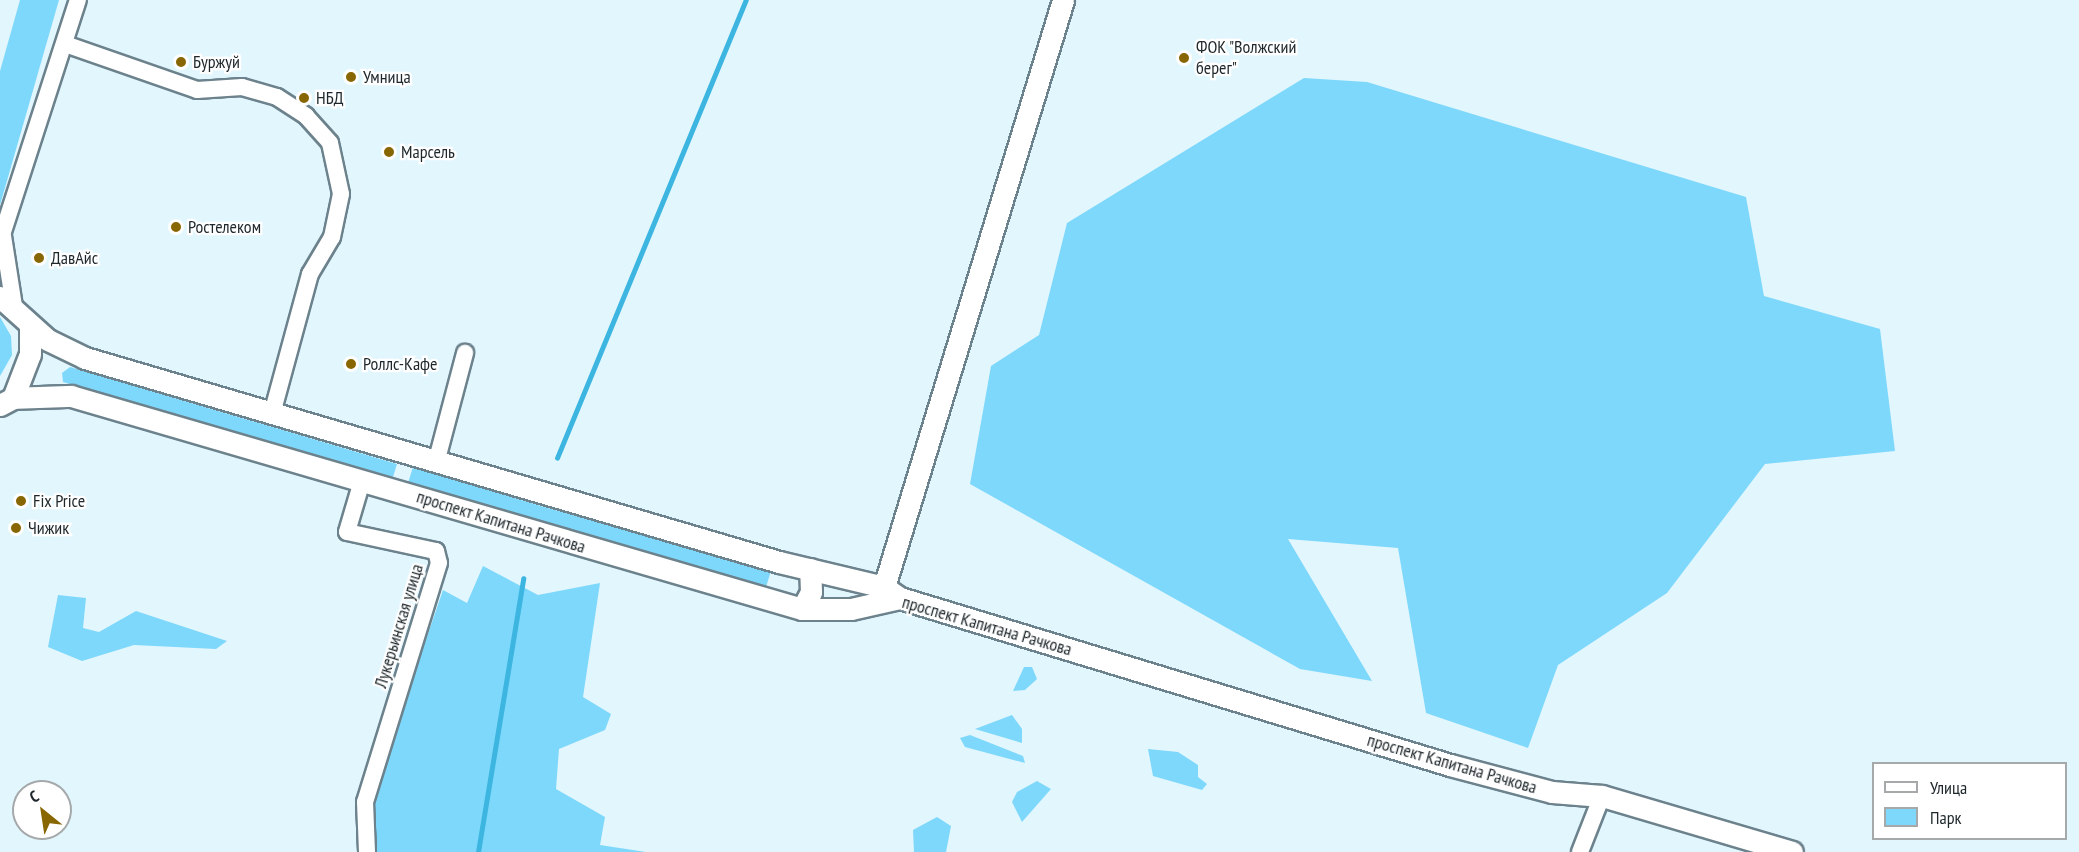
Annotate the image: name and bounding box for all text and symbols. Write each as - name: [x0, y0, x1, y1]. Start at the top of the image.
- place label: ФОК "Волжский берег": [1196, 37, 1297, 80]
- place label: Буржуй: [193, 51, 240, 73]
- marker: ФОК "Волжский берег": [1177, 51, 1191, 65]
- marker: Буржуй: [174, 55, 188, 69]
- place label: Умница: [363, 66, 411, 88]
- marker: Умница: [344, 70, 358, 84]
- place label: НБД: [316, 87, 343, 109]
- marker: НБД: [297, 91, 311, 105]
- place label: Марсель: [401, 141, 455, 163]
- marker: Марсель: [382, 145, 396, 159]
- place label: Ростелеком: [188, 216, 261, 238]
- marker: Ростелеком: [169, 220, 183, 234]
- place label: ДавАйс: [51, 247, 98, 269]
- marker: ДавАйс: [32, 251, 46, 265]
- place label: Роллс-Кафе: [363, 353, 437, 375]
- marker: Роллс-Кафе: [344, 357, 358, 371]
- street label: проспект Капитана Рачкова: [414, 486, 588, 558]
- place label: Fix Price: [33, 490, 86, 512]
- marker: Fix Price: [14, 494, 28, 508]
- place label: Чижик: [28, 517, 69, 539]
- marker: Чижик: [9, 521, 23, 535]
- street label: Лукерьинская улица: [370, 561, 428, 691]
- street label: проспект Капитана Рачкова: [899, 591, 1075, 661]
- street label: проспект Капитана Рачкова: [1364, 729, 1540, 799]
- legend: [1872, 762, 2067, 840]
- text: Улица: [1930, 776, 1967, 799]
- north arrow: [12, 780, 72, 840]
- text: С: [26, 786, 42, 807]
- text: Парк: [1930, 806, 1961, 829]

